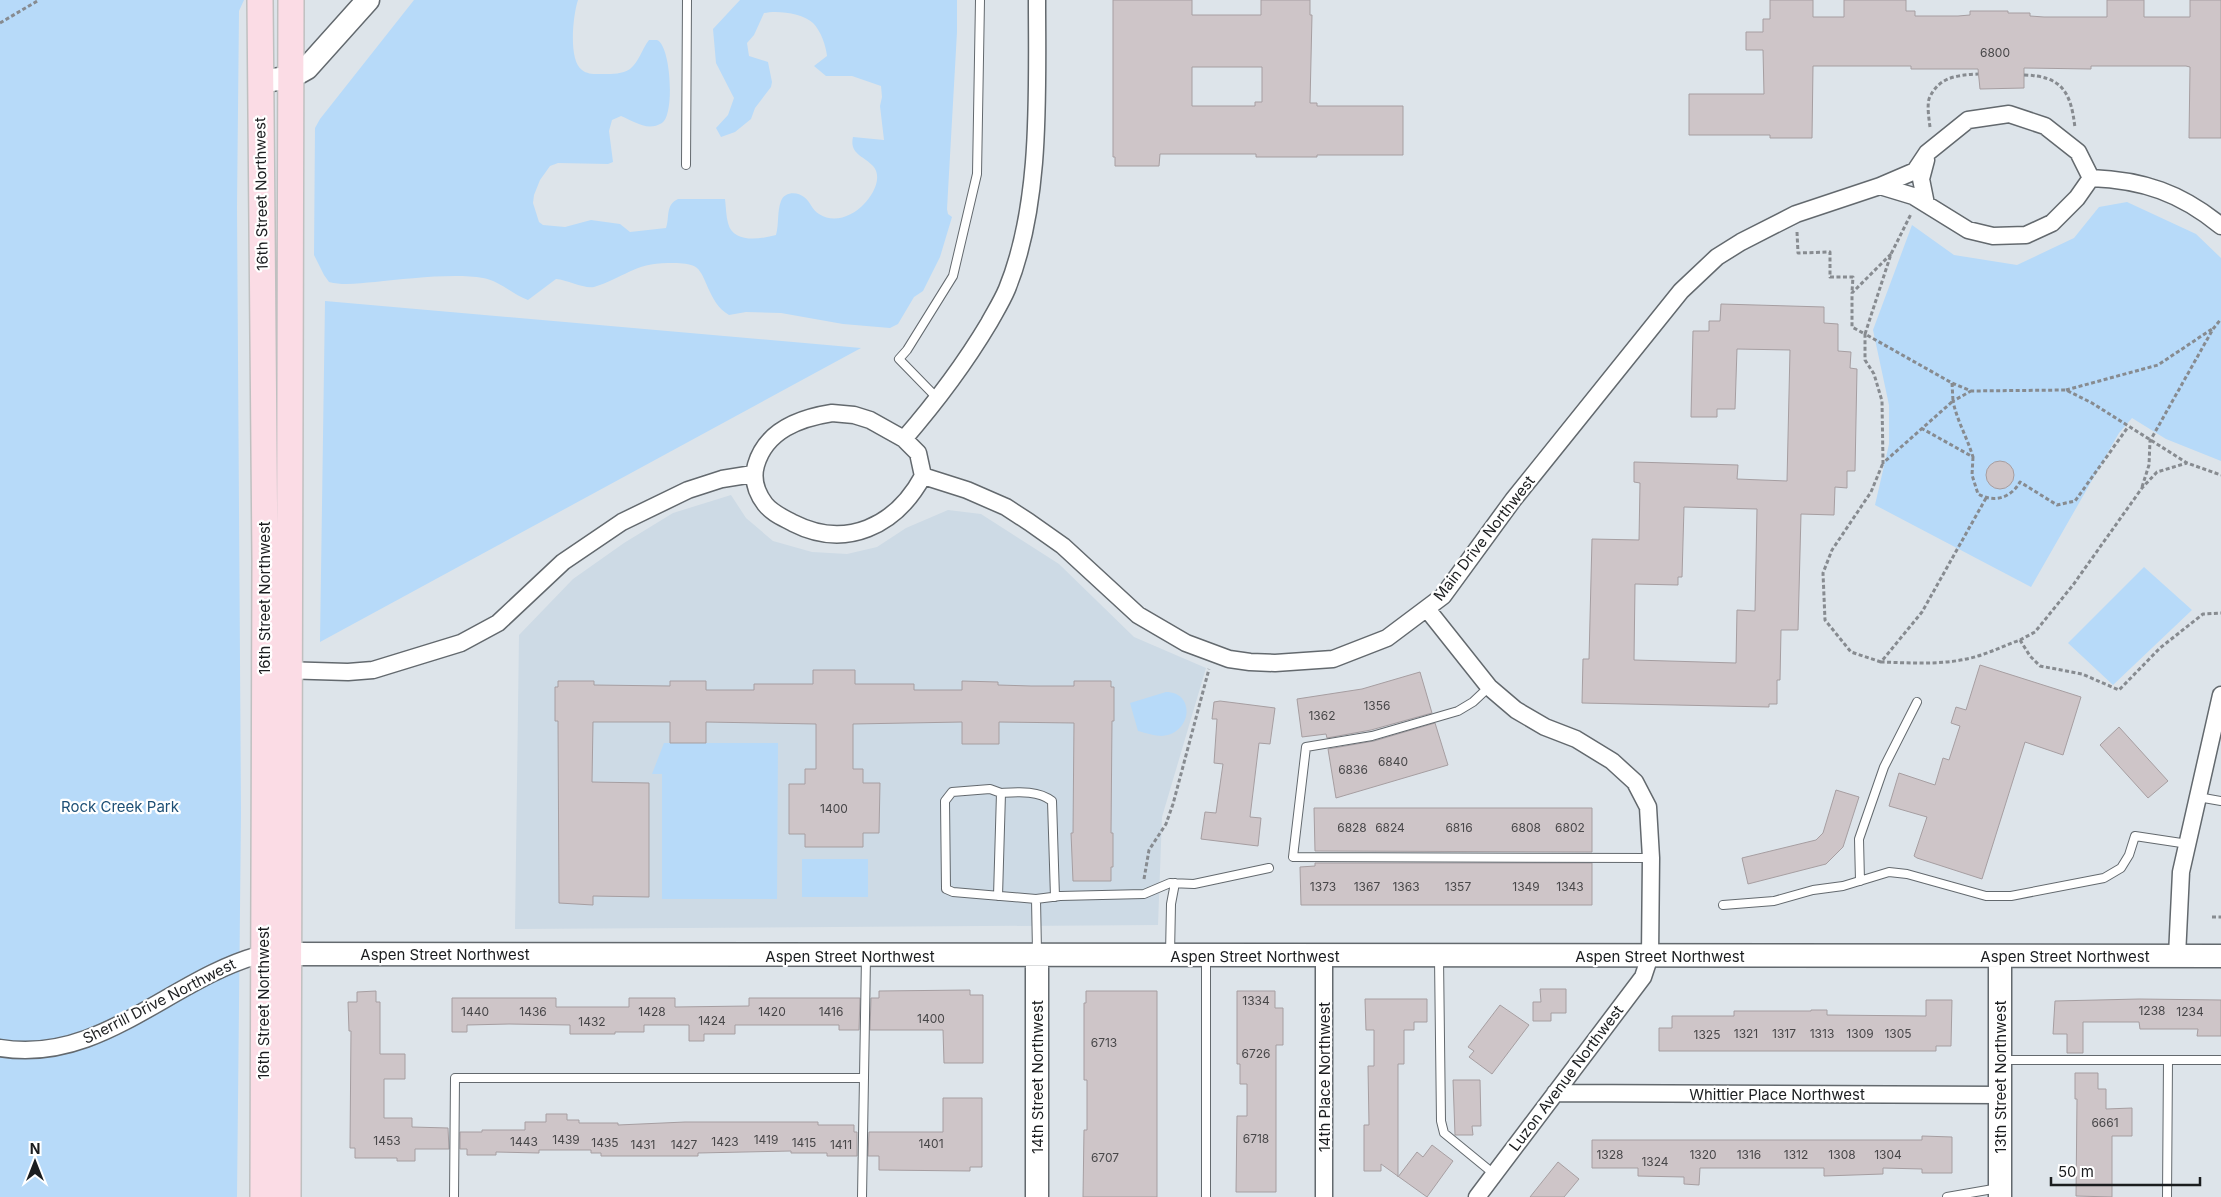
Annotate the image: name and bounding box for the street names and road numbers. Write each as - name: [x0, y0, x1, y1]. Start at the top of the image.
- street label: 16th Street Northwest: [250, 117, 272, 271]
- street label: Main Drive Northwest: [1429, 472, 1539, 604]
- street label: 16th Street Northwest: [255, 521, 274, 675]
- street label: 16th Street Northwest: [254, 926, 273, 1080]
- street label: Aspen Street Northwest: [360, 945, 530, 964]
- street label: Aspen Street Northwest: [765, 947, 935, 966]
- street label: Aspen Street Northwest: [1170, 947, 1340, 966]
- street label: Aspen Street Northwest: [1575, 947, 1745, 966]
- street label: Aspen Street Northwest: [1980, 947, 2150, 966]
- street label: Sherrill Drive Northwest: [79, 954, 239, 1048]
- street label: 14th Street Northwest: [1028, 1000, 1047, 1154]
- street label: 13th Street Northwest: [1991, 1000, 2010, 1154]
- street label: Luzon Avenue Northwest: [1505, 1001, 1627, 1155]
- street label: 14th Place Northwest: [1315, 1002, 1334, 1152]
- street label: Whittier Place Northwest: [1689, 1085, 1865, 1104]

